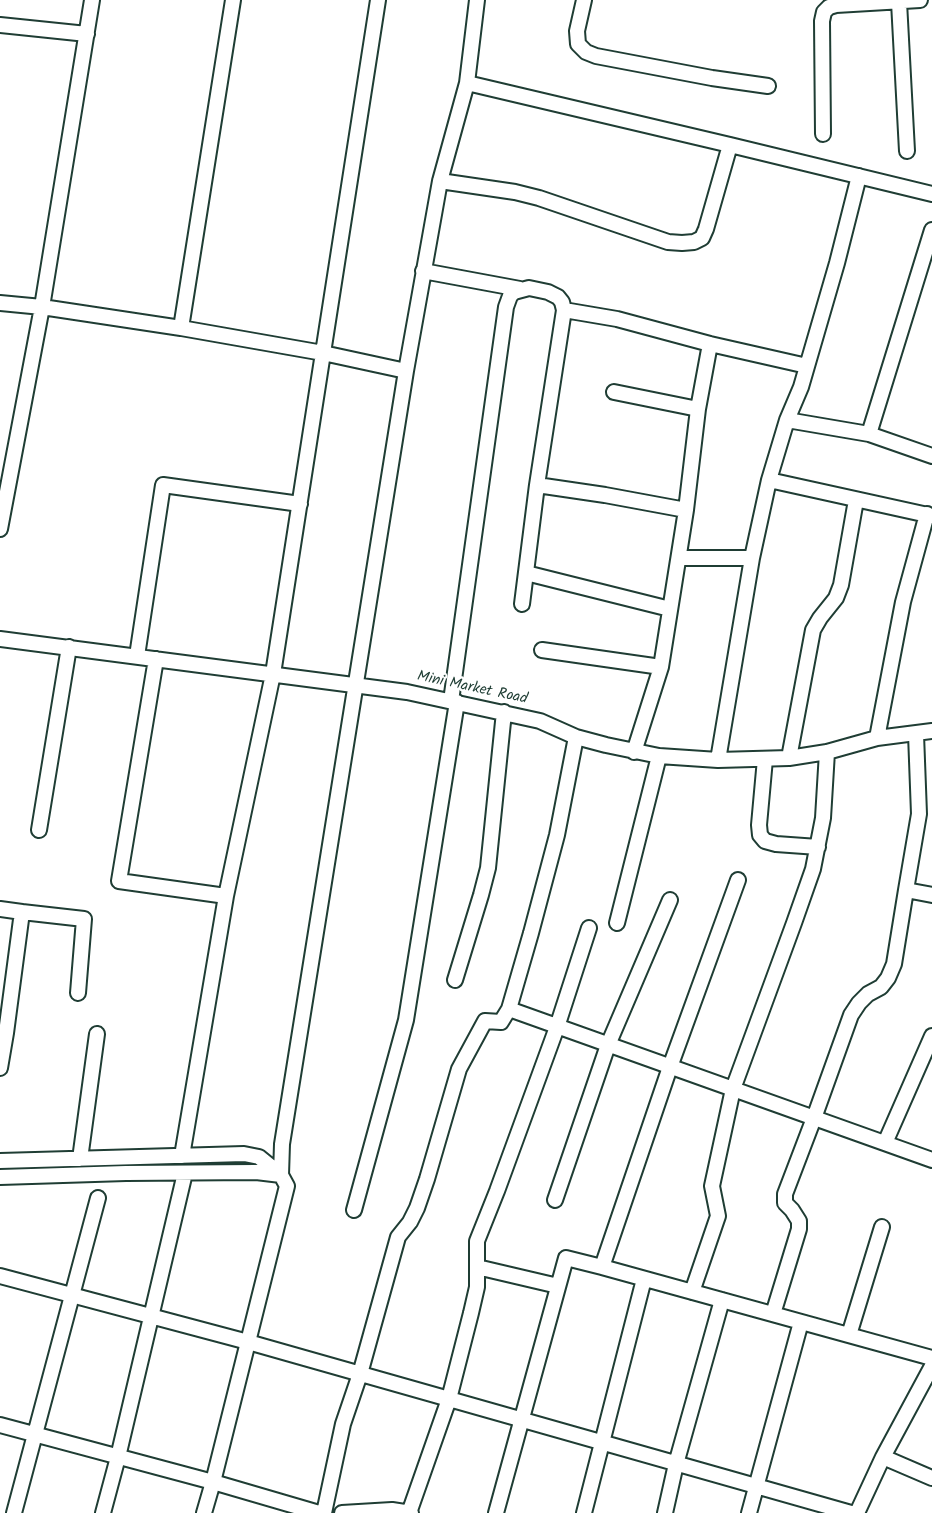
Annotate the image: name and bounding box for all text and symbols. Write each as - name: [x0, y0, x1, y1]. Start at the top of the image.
- street label: Mini Market Road: [415, 669, 529, 709]

